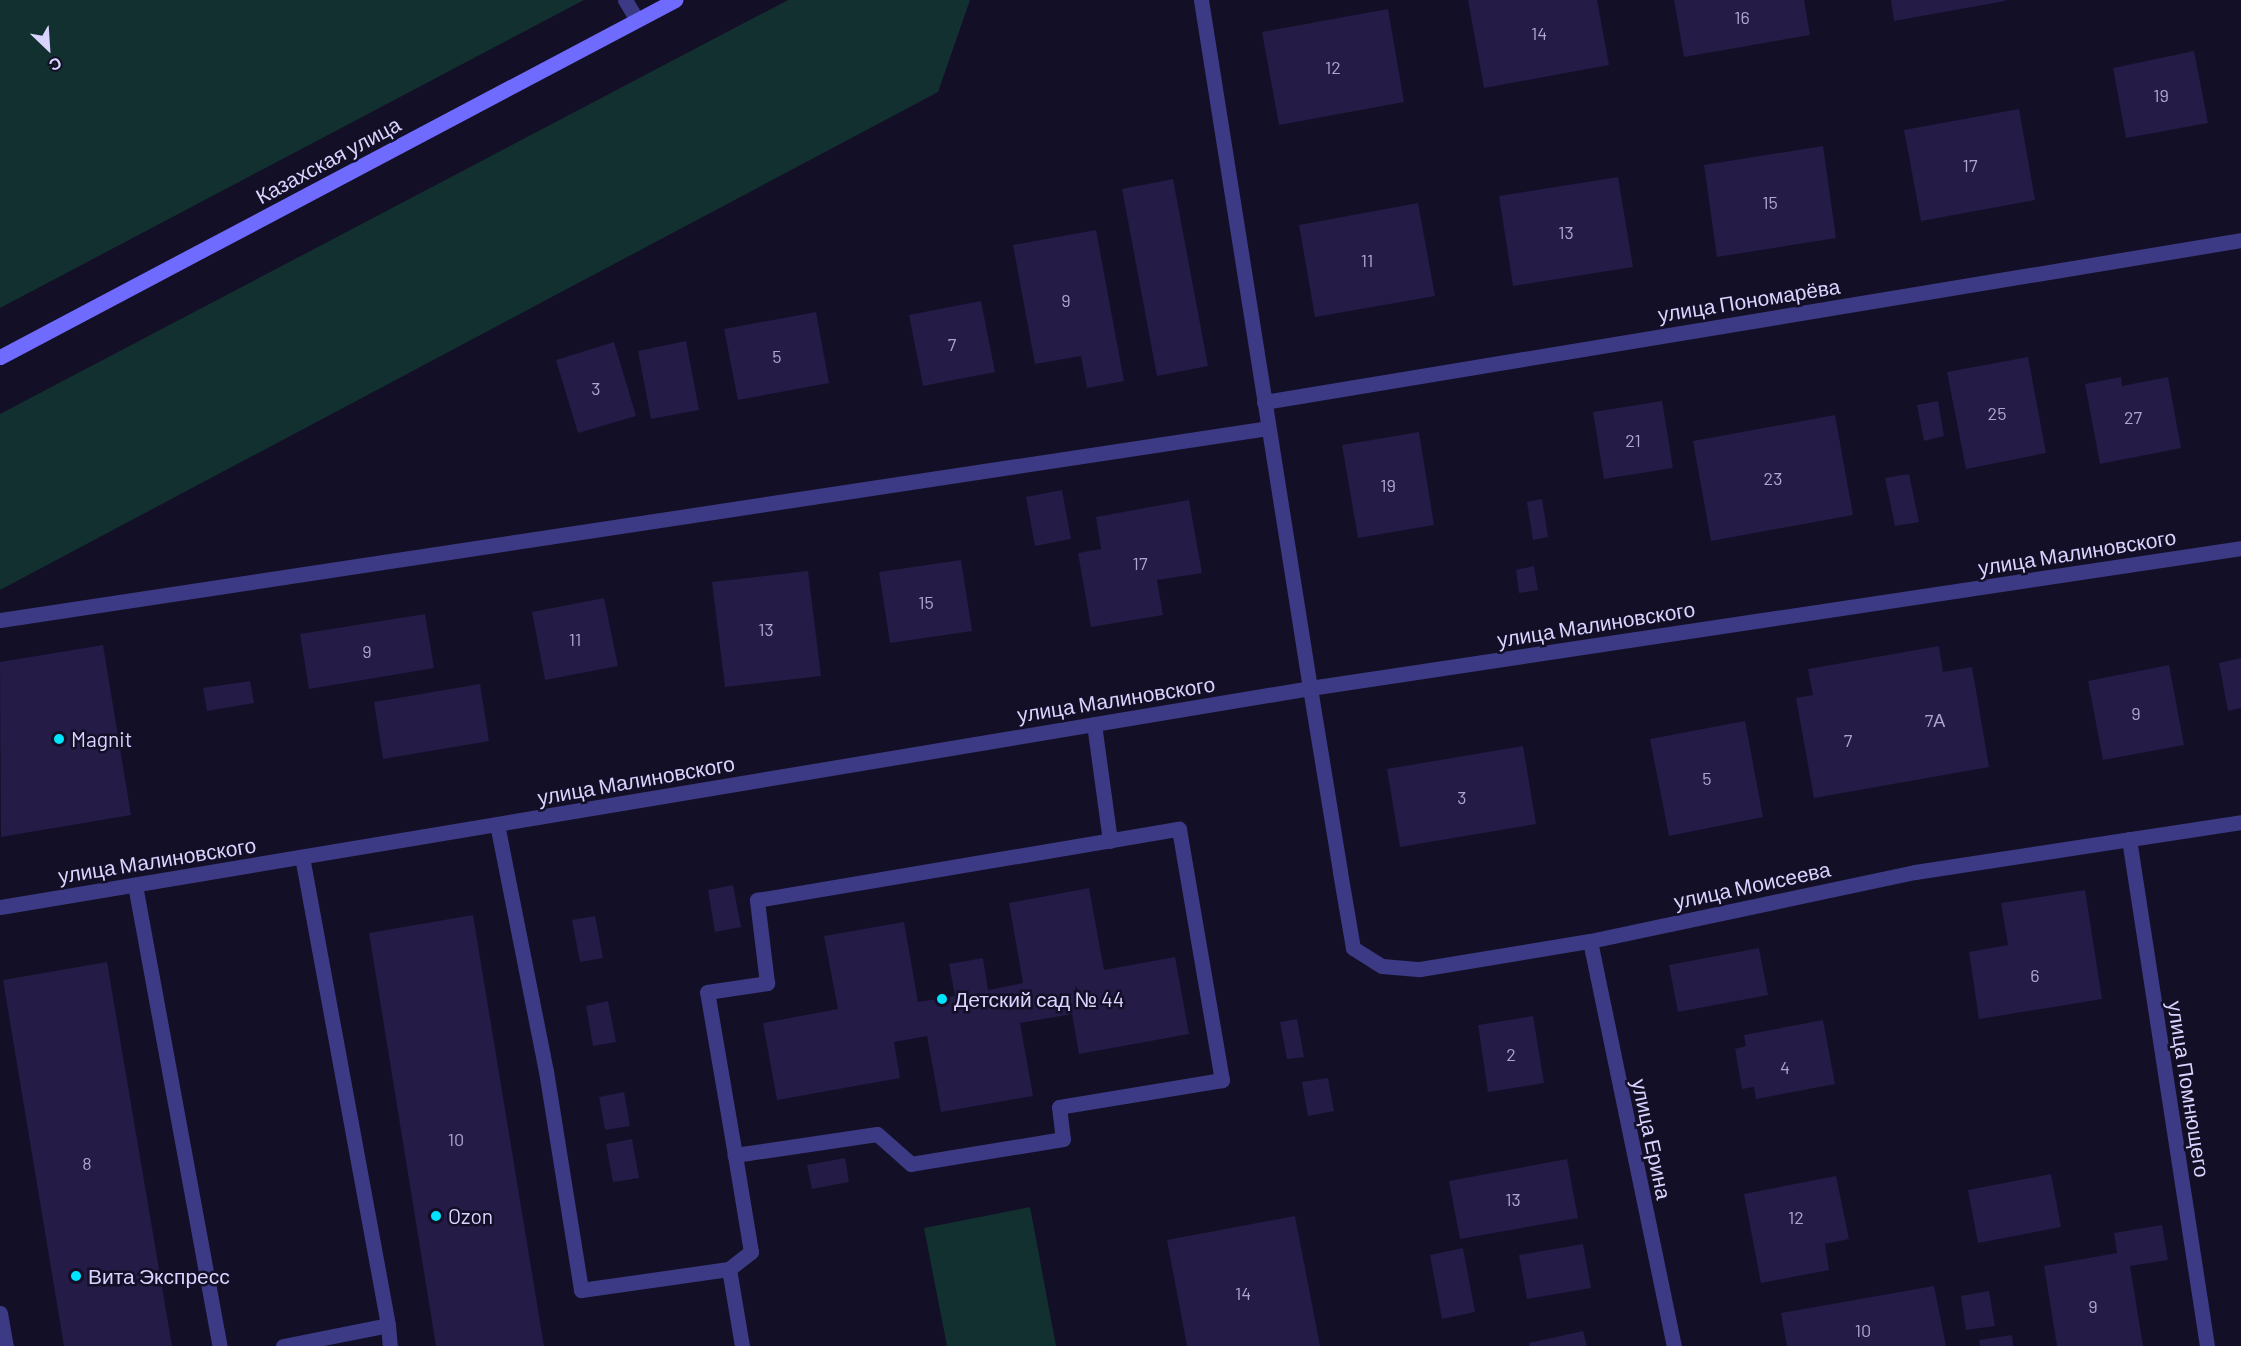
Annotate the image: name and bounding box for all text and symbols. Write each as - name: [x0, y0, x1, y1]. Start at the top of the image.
- house number: 16: [1734, 6, 1750, 28]
- north arrow: [18, 18, 78, 78]
- house number: 14: [1531, 22, 1547, 44]
- text: С: [47, 54, 65, 76]
- house number: 12: [1325, 56, 1341, 78]
- house number: 19: [2153, 84, 2169, 106]
- street label: Казахская улица: [251, 111, 405, 209]
- house number: 17: [1963, 154, 1977, 176]
- house number: 15: [1762, 191, 1778, 213]
- house number: 13: [1558, 221, 1574, 243]
- house number: 11: [1361, 249, 1373, 271]
- street label: улица Пономарёва: [1656, 273, 1842, 327]
- house number: 9: [1061, 289, 1071, 311]
- house number: 7: [948, 333, 956, 355]
- house number: 5: [772, 345, 782, 367]
- house number: 3: [591, 377, 601, 399]
- house number: 25: [1988, 402, 2006, 424]
- house number: 27: [2124, 406, 2142, 428]
- house number: 21: [1625, 429, 1641, 451]
- house number: 23: [1764, 467, 1782, 489]
- house number: 19: [1380, 474, 1396, 496]
- street label: улица Малиновского: [1976, 524, 2178, 580]
- house number: 17: [1133, 552, 1147, 574]
- house number: 15: [918, 591, 934, 613]
- street label: улица Малиновского: [1495, 596, 1697, 652]
- house number: 13: [758, 618, 774, 640]
- house number: 11: [569, 628, 581, 650]
- house number: 9: [362, 640, 372, 662]
- street label: улица Малиновского: [1015, 671, 1217, 727]
- house number: 9: [2131, 702, 2141, 724]
- house number: 7А: [1925, 709, 1945, 731]
- place label: Magnit: [71, 726, 132, 752]
- house number: 7: [1844, 729, 1852, 751]
- marker: Magnit: [52, 732, 66, 746]
- street label: улица Малиновского: [535, 750, 737, 810]
- house number: 5: [1702, 767, 1712, 789]
- house number: 3: [1457, 786, 1467, 808]
- street label: улица Малиновского: [56, 832, 258, 888]
- street label: улица Моисеева: [1671, 856, 1833, 914]
- house number: 6: [2030, 964, 2040, 986]
- place label: Детский сад № 44: [954, 986, 1124, 1012]
- marker: Детский сад № 44: [935, 992, 949, 1006]
- street label: улица Помнющего: [2163, 999, 2215, 1179]
- house number: 2: [1506, 1043, 1516, 1065]
- house number: 4: [1780, 1056, 1790, 1078]
- street label: улица Ерина: [1627, 1076, 1677, 1202]
- house number: 10: [448, 1128, 464, 1150]
- house number: 8: [82, 1152, 92, 1174]
- house number: 13: [1505, 1188, 1521, 1210]
- place label: Ozon: [448, 1203, 493, 1229]
- house number: 12: [1788, 1206, 1804, 1228]
- marker: Ozon: [429, 1209, 443, 1223]
- place label: Вита Экспресс: [88, 1263, 230, 1289]
- marker: Вита Экспресс: [69, 1269, 83, 1283]
- house number: 14: [1235, 1282, 1251, 1304]
- house number: 9: [2088, 1295, 2098, 1317]
- house number: 10: [1855, 1319, 1871, 1341]

